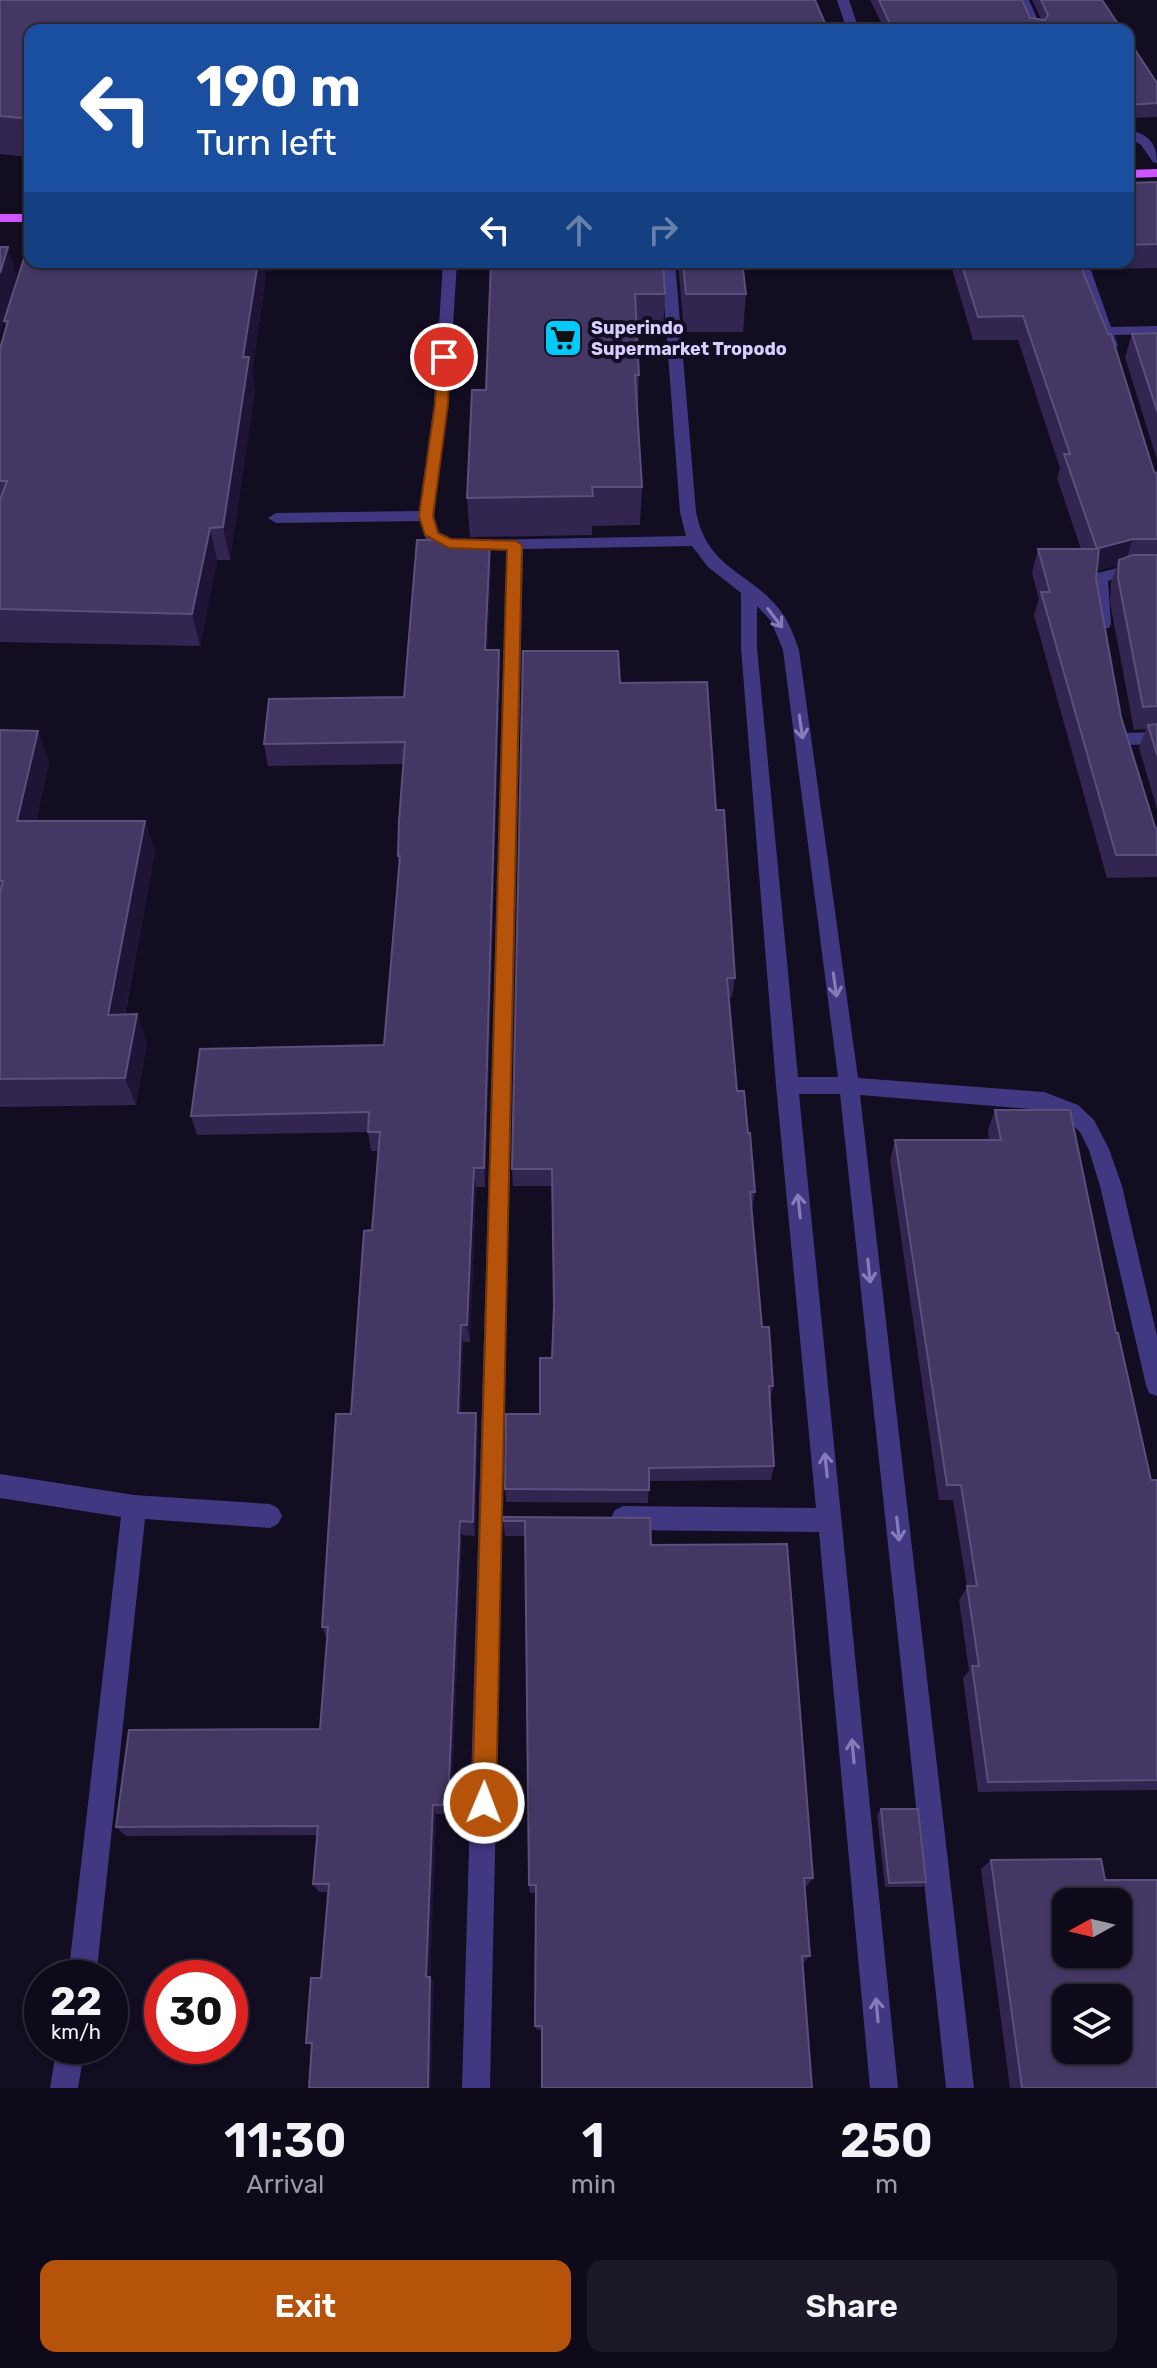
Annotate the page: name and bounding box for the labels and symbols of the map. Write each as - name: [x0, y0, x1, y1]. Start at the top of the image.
- supermarket icon: Superindo Supermarket Tropodo: [542, 317, 584, 359]
- place label: Superindo Supermarket Tropodo: [591, 317, 787, 360]
- pin: [410, 323, 478, 391]
- one-way arrow: [767, 607, 784, 628]
- one-way arrow: [794, 714, 809, 739]
- one-way arrow: [828, 972, 843, 997]
- one-way arrow: [791, 1193, 806, 1220]
- one-way arrow: [862, 1257, 877, 1284]
- one-way arrow: [818, 1452, 833, 1479]
- one-way arrow: [891, 1515, 906, 1542]
- one-way arrow: [845, 1738, 860, 1765]
- position arrow: [442, 1761, 526, 1845]
- north arrow: [1052, 1888, 1132, 1968]
- speed limit sign: 30: [144, 1960, 248, 2064]
- one-way arrow: [869, 1997, 884, 2024]

